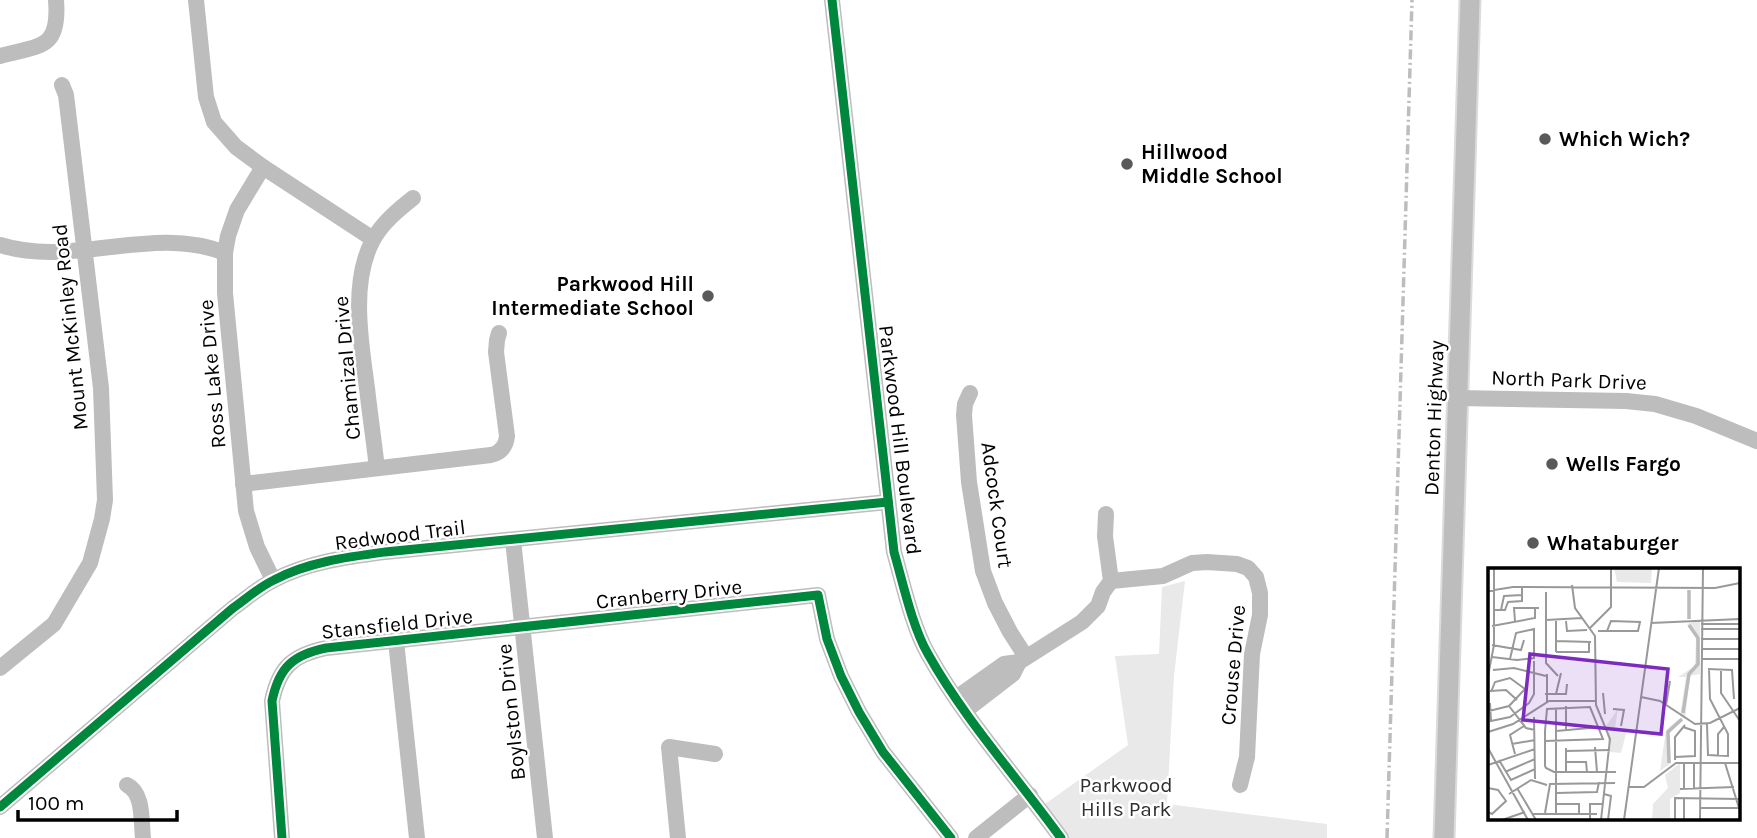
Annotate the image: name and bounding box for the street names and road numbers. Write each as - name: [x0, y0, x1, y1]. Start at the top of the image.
- street label: Mount McKinley Road: [47, 223, 93, 431]
- street label: Chamizal Drive: [329, 295, 365, 441]
- street label: Ross Lake Drive: [194, 299, 230, 449]
- street label: Parkwood Hill Boulevard: [874, 324, 926, 556]
- street label: Denton Highway: [1419, 340, 1449, 496]
- street label: North Park Drive: [1491, 365, 1647, 395]
- street label: Adcock Court: [976, 440, 1018, 570]
- street label: Redwood Trail: [333, 515, 467, 555]
- street label: Cranberry Drive: [595, 574, 743, 614]
- street label: Stansfield Drive: [320, 604, 474, 644]
- street label: Crouse Drive: [1216, 604, 1250, 726]
- street label: Boylston Drive: [492, 642, 530, 782]

